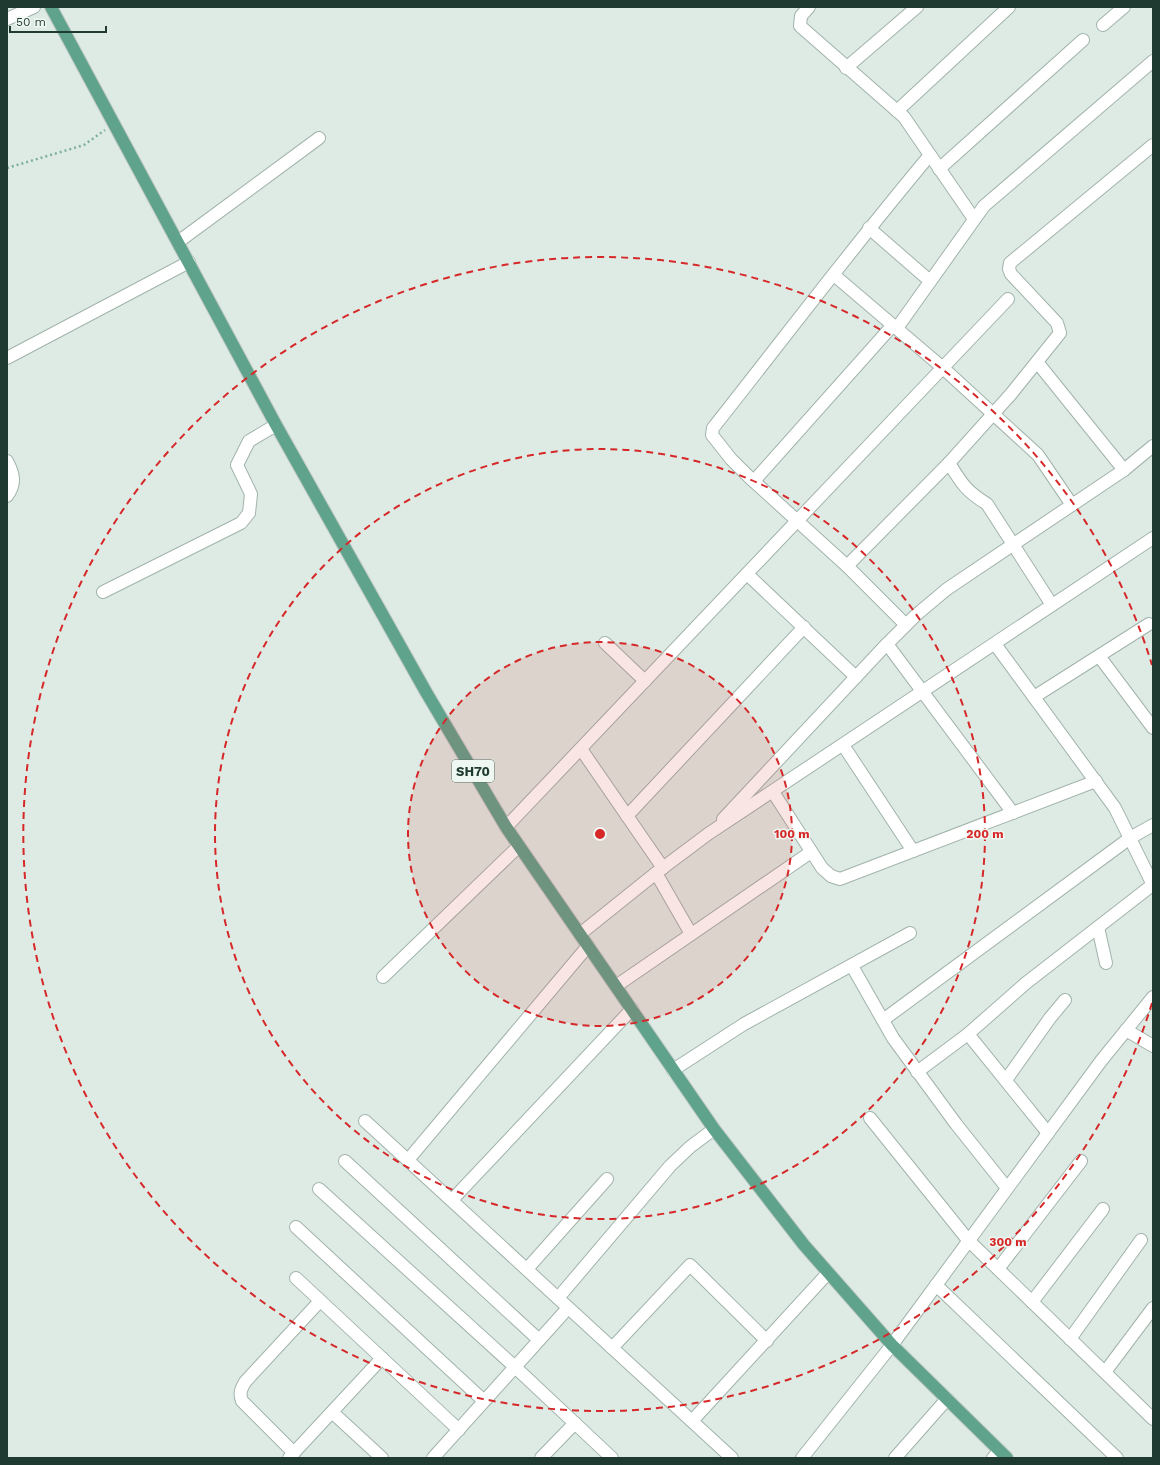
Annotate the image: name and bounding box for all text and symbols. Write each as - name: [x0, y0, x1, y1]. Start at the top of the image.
- scale bar: [10, 8, 106, 34]
- text: 50 m: [16, 15, 46, 29]
- road number: SH70: [452, 760, 494, 782]
- centre of rings: [593, 827, 607, 841]
- text: 100 m: [774, 827, 810, 841]
- text: 200 m: [966, 827, 1004, 841]
- text: 300 m: [989, 1235, 1027, 1249]

